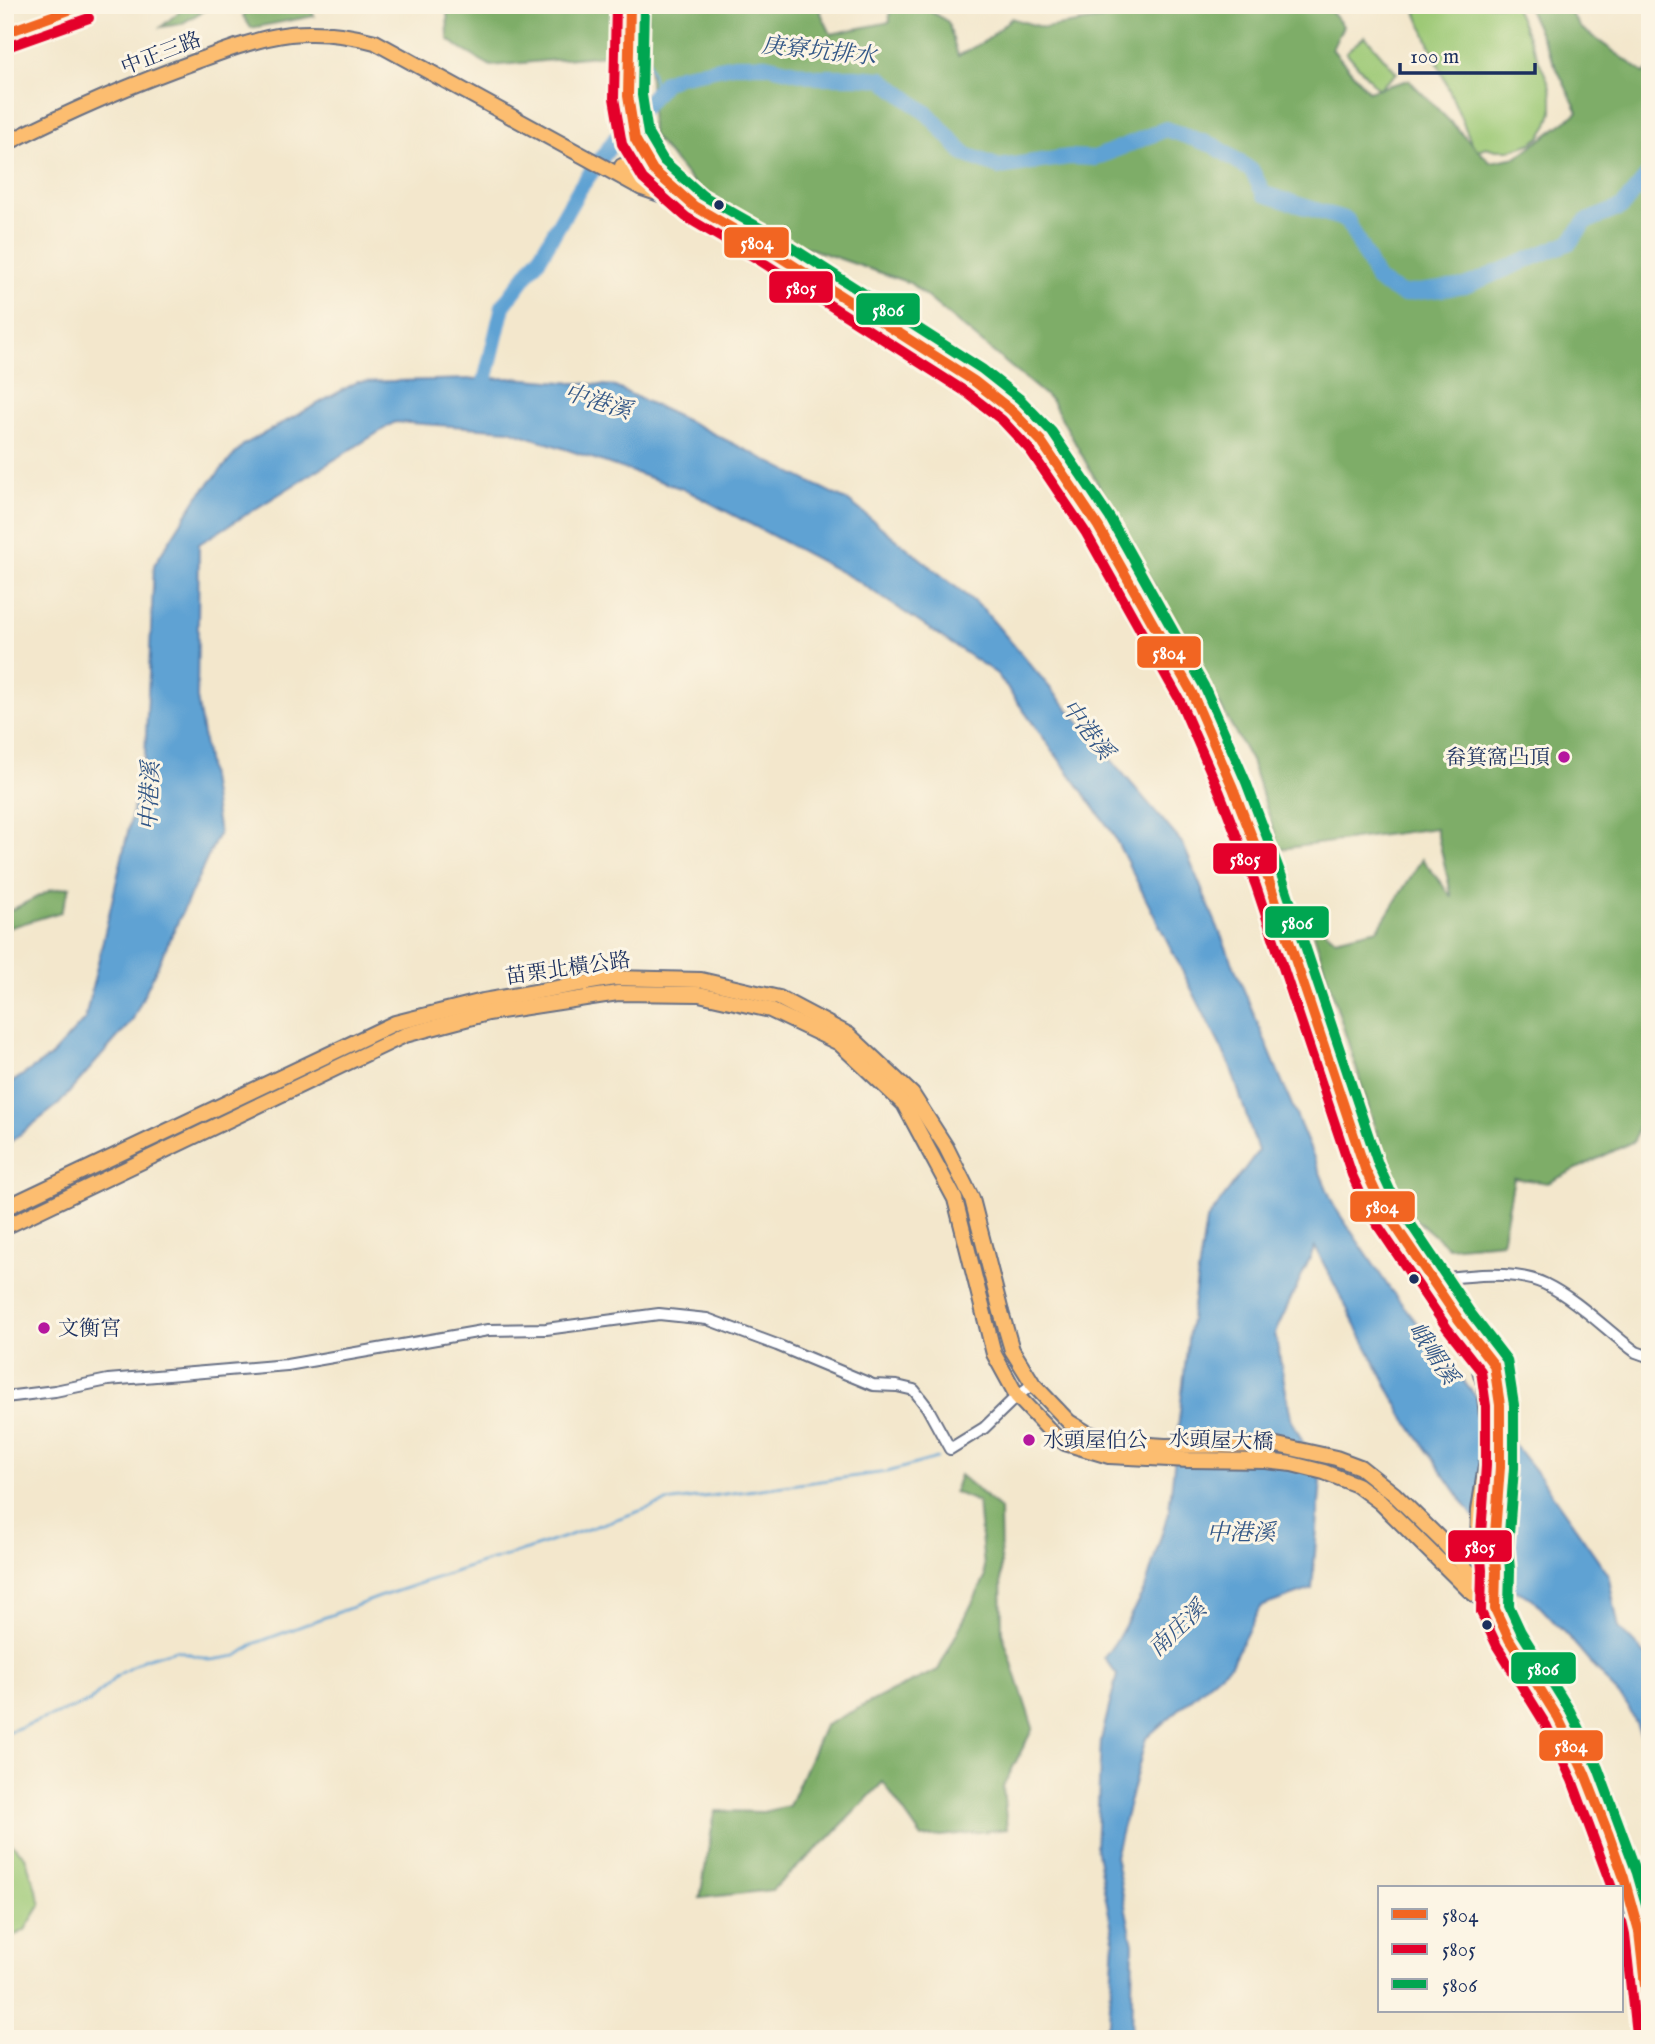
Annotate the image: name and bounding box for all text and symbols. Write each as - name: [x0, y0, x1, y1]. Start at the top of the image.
- street label: 中正三路: [117, 27, 206, 82]
- water label: 庚寮坑排水: [760, 31, 880, 72]
- scale bar: [1400, 32, 1534, 76]
- text: 100 m: [1410, 44, 1459, 71]
- unlabelled marker: [712, 198, 726, 212]
- line badge: 5804: [723, 226, 790, 259]
- text: 5804: [741, 232, 774, 256]
- line badge: 5805: [768, 270, 834, 304]
- text: 5805: [786, 277, 816, 301]
- line badge: 5806: [855, 292, 921, 326]
- text: 5806: [872, 299, 905, 323]
- water label: 中港溪: [560, 378, 638, 427]
- line badge: 5804: [1136, 635, 1202, 669]
- text: 5804: [1153, 642, 1186, 666]
- water label: 中港溪: [1054, 694, 1121, 768]
- place label: 畚箕窩凸頂: [1445, 745, 1550, 772]
- marker: 畚箕窩凸頂: [1556, 749, 1572, 765]
- water label: 中港溪: [135, 758, 166, 831]
- line badge: 5805: [1212, 842, 1278, 875]
- text: 5805: [1230, 848, 1260, 872]
- line badge: 5806: [1264, 905, 1330, 939]
- text: 5806: [1281, 912, 1314, 936]
- street label: 苗栗北橫公路: [504, 947, 632, 992]
- line badge: 5804: [1349, 1190, 1416, 1223]
- text: 5804: [1366, 1196, 1399, 1220]
- unlabelled marker: [1407, 1272, 1421, 1286]
- place label: 文衡宮: [58, 1316, 121, 1343]
- water label: 峨嵋溪: [1401, 1317, 1466, 1393]
- marker: 文衡宮: [36, 1320, 52, 1336]
- street label: 水頭屋大橋: [1168, 1426, 1274, 1457]
- place label: 水頭屋伯公: [1043, 1428, 1148, 1455]
- marker: 水頭屋伯公: [1021, 1432, 1037, 1448]
- water label: 中港溪: [1207, 1519, 1279, 1548]
- line badge: 5805: [1447, 1529, 1513, 1563]
- text: 5805: [1465, 1536, 1495, 1560]
- water label: 南庄溪: [1143, 1593, 1215, 1663]
- unlabelled marker: [1480, 1618, 1494, 1632]
- line badge: 5806: [1510, 1651, 1577, 1685]
- text: 5806: [1527, 1658, 1560, 1682]
- line badge: 5804: [1538, 1729, 1604, 1762]
- text: 5804: [1555, 1735, 1588, 1759]
- legend: [1378, 1886, 1624, 2012]
- text: 5804: [1442, 1903, 1479, 1930]
- text: 5805: [1442, 1937, 1476, 1964]
- text: 5806: [1442, 1973, 1478, 2000]

